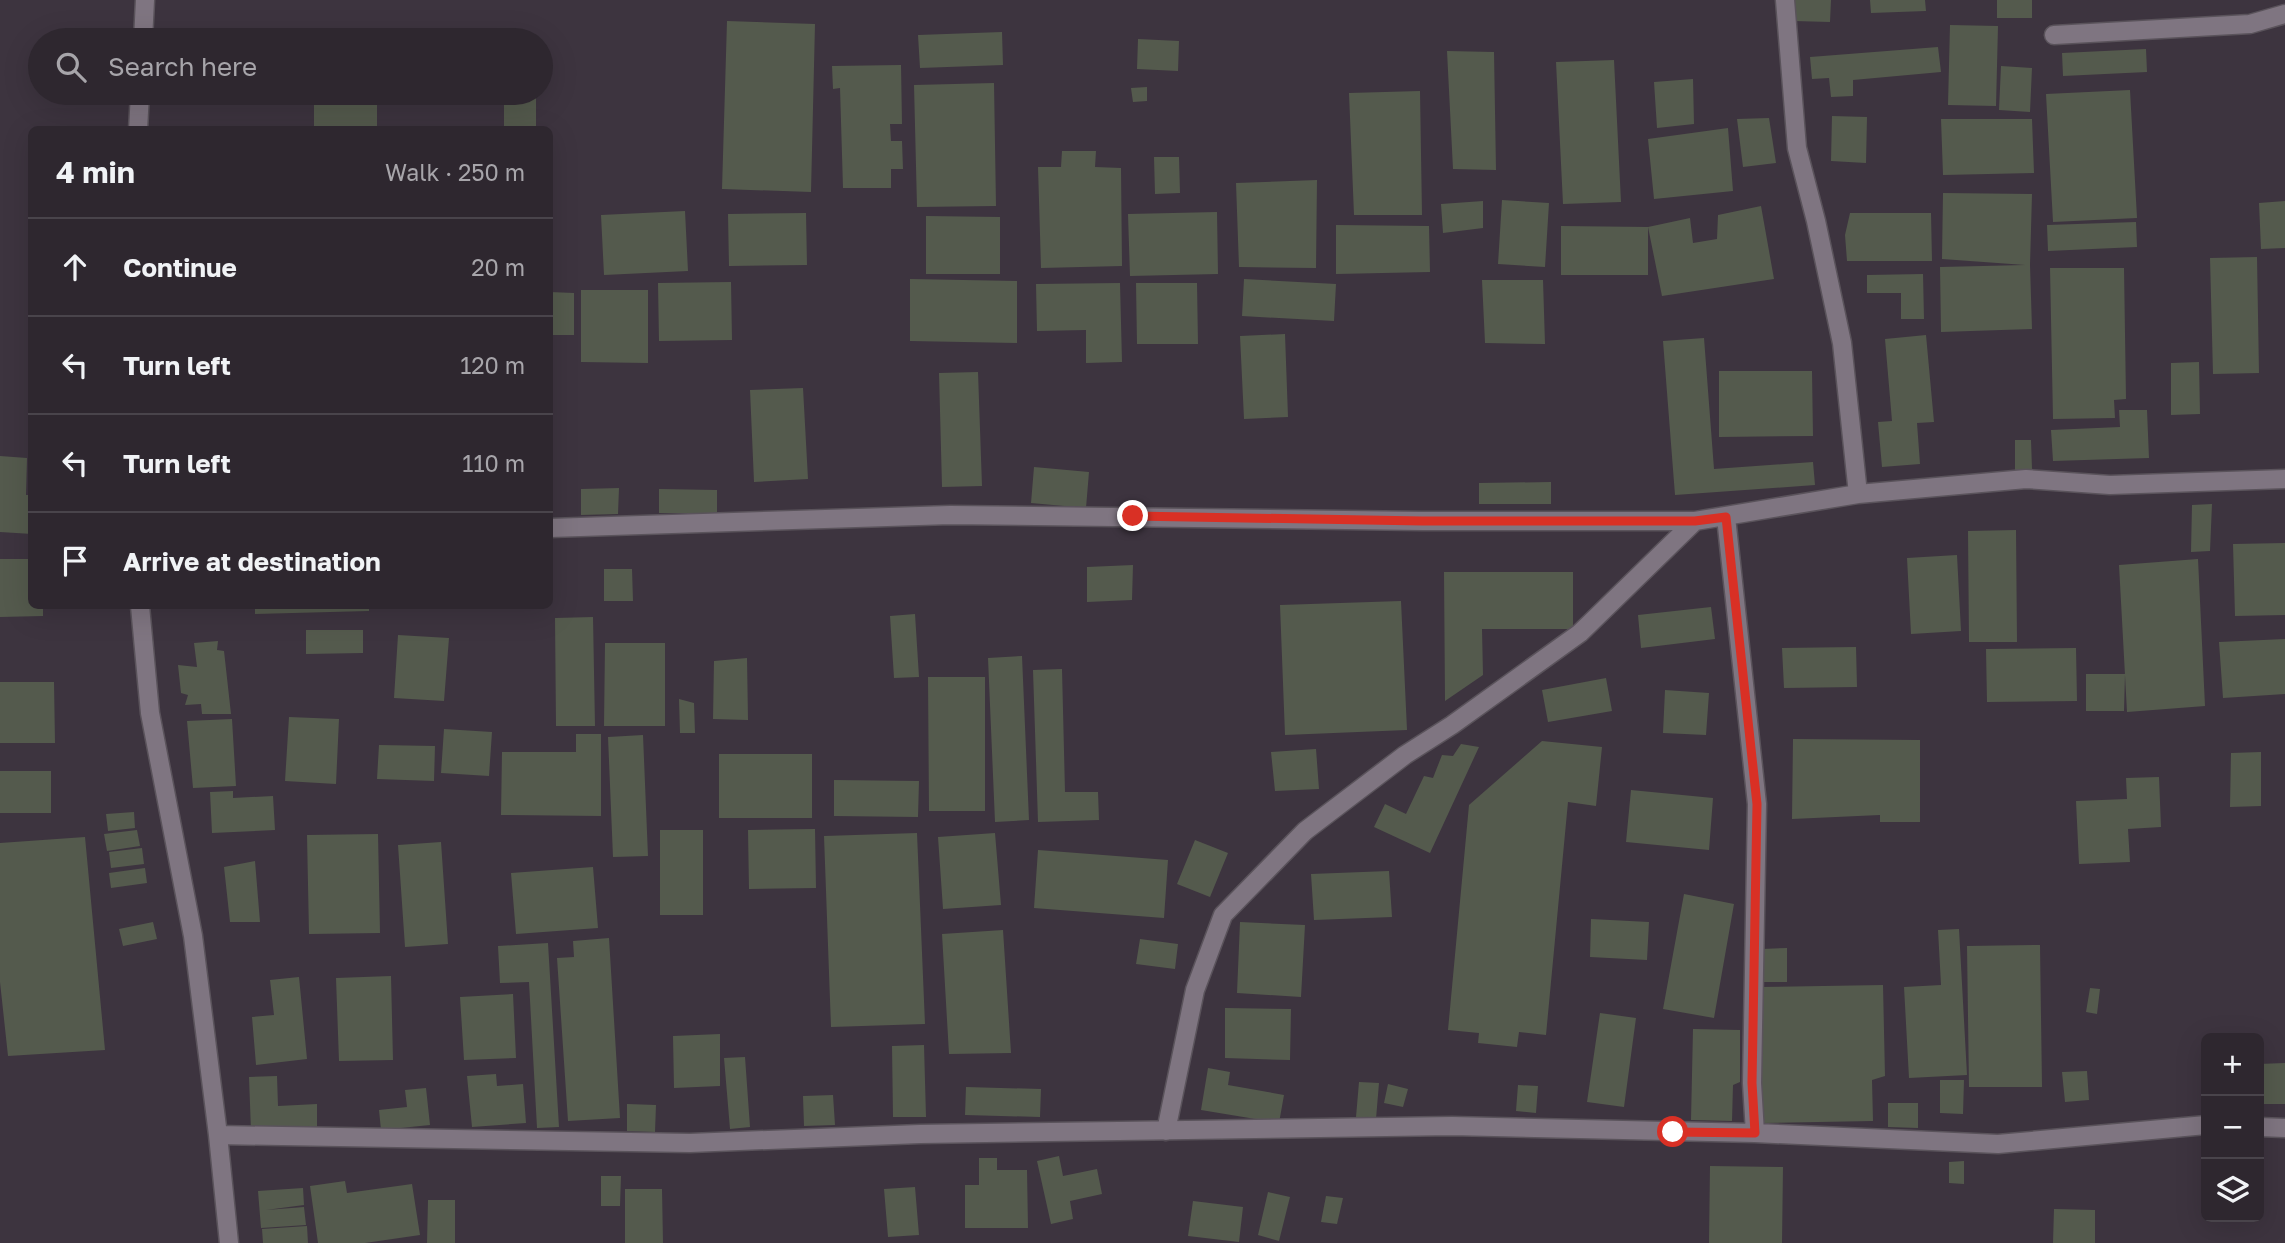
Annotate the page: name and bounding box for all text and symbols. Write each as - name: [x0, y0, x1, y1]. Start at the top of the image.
- search box: [28, 28, 553, 105]
- icon: search: [52, 48, 90, 86]
- text: Search here: [108, 51, 257, 82]
- text: 4 min: [56, 154, 135, 190]
- text: Walk · 250 m: [385, 158, 525, 186]
- icon: ahead: [56, 248, 94, 286]
- text: Continue: [123, 252, 237, 283]
- text: 20 m: [471, 253, 525, 281]
- icon: left: [56, 346, 94, 384]
- text: Turn left: [123, 350, 231, 381]
- text: 120 m: [460, 351, 525, 379]
- icon: left: [56, 444, 94, 482]
- text: Turn left: [123, 448, 231, 479]
- text: 110 m: [462, 449, 525, 477]
- route end: [1117, 500, 1148, 531]
- icon: arrive: [56, 542, 94, 580]
- text: Arrive at destination: [123, 546, 381, 577]
- map controls: [2201, 1033, 2264, 1222]
- button: +: [2201, 1033, 2264, 1096]
- button: −: [2201, 1096, 2264, 1159]
- route start: [1657, 1116, 1688, 1147]
- button: layers: [2201, 1159, 2264, 1222]

